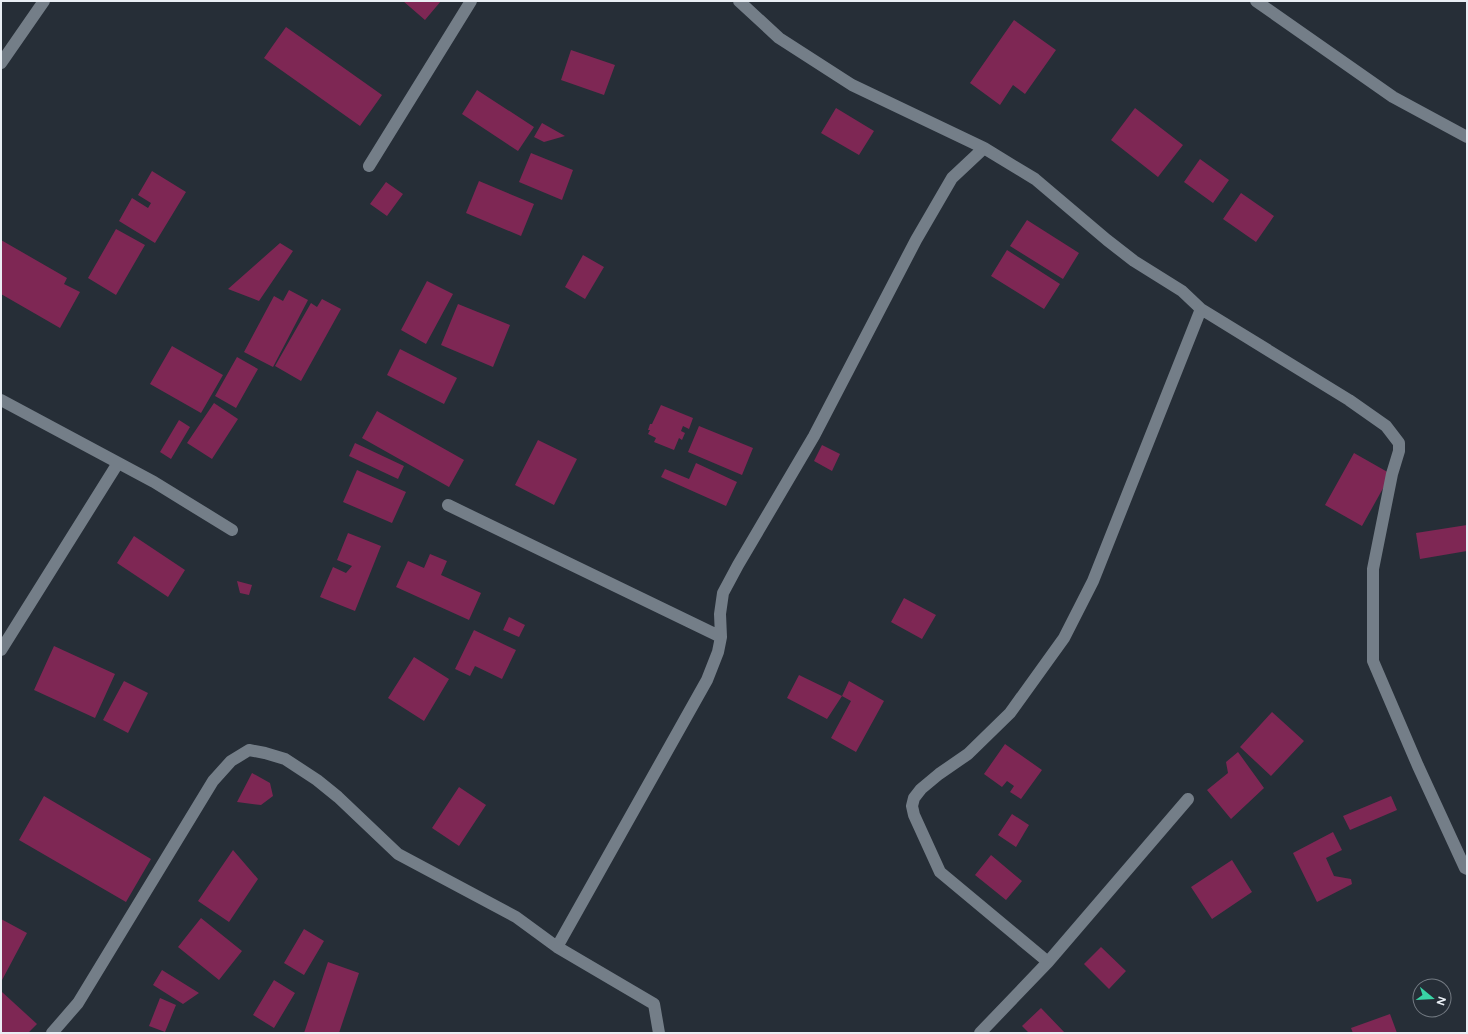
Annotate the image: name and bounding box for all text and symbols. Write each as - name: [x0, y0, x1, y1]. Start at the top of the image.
- north arrow: [1412, 978, 1452, 1018]
- text: N: [1434, 995, 1449, 1007]

